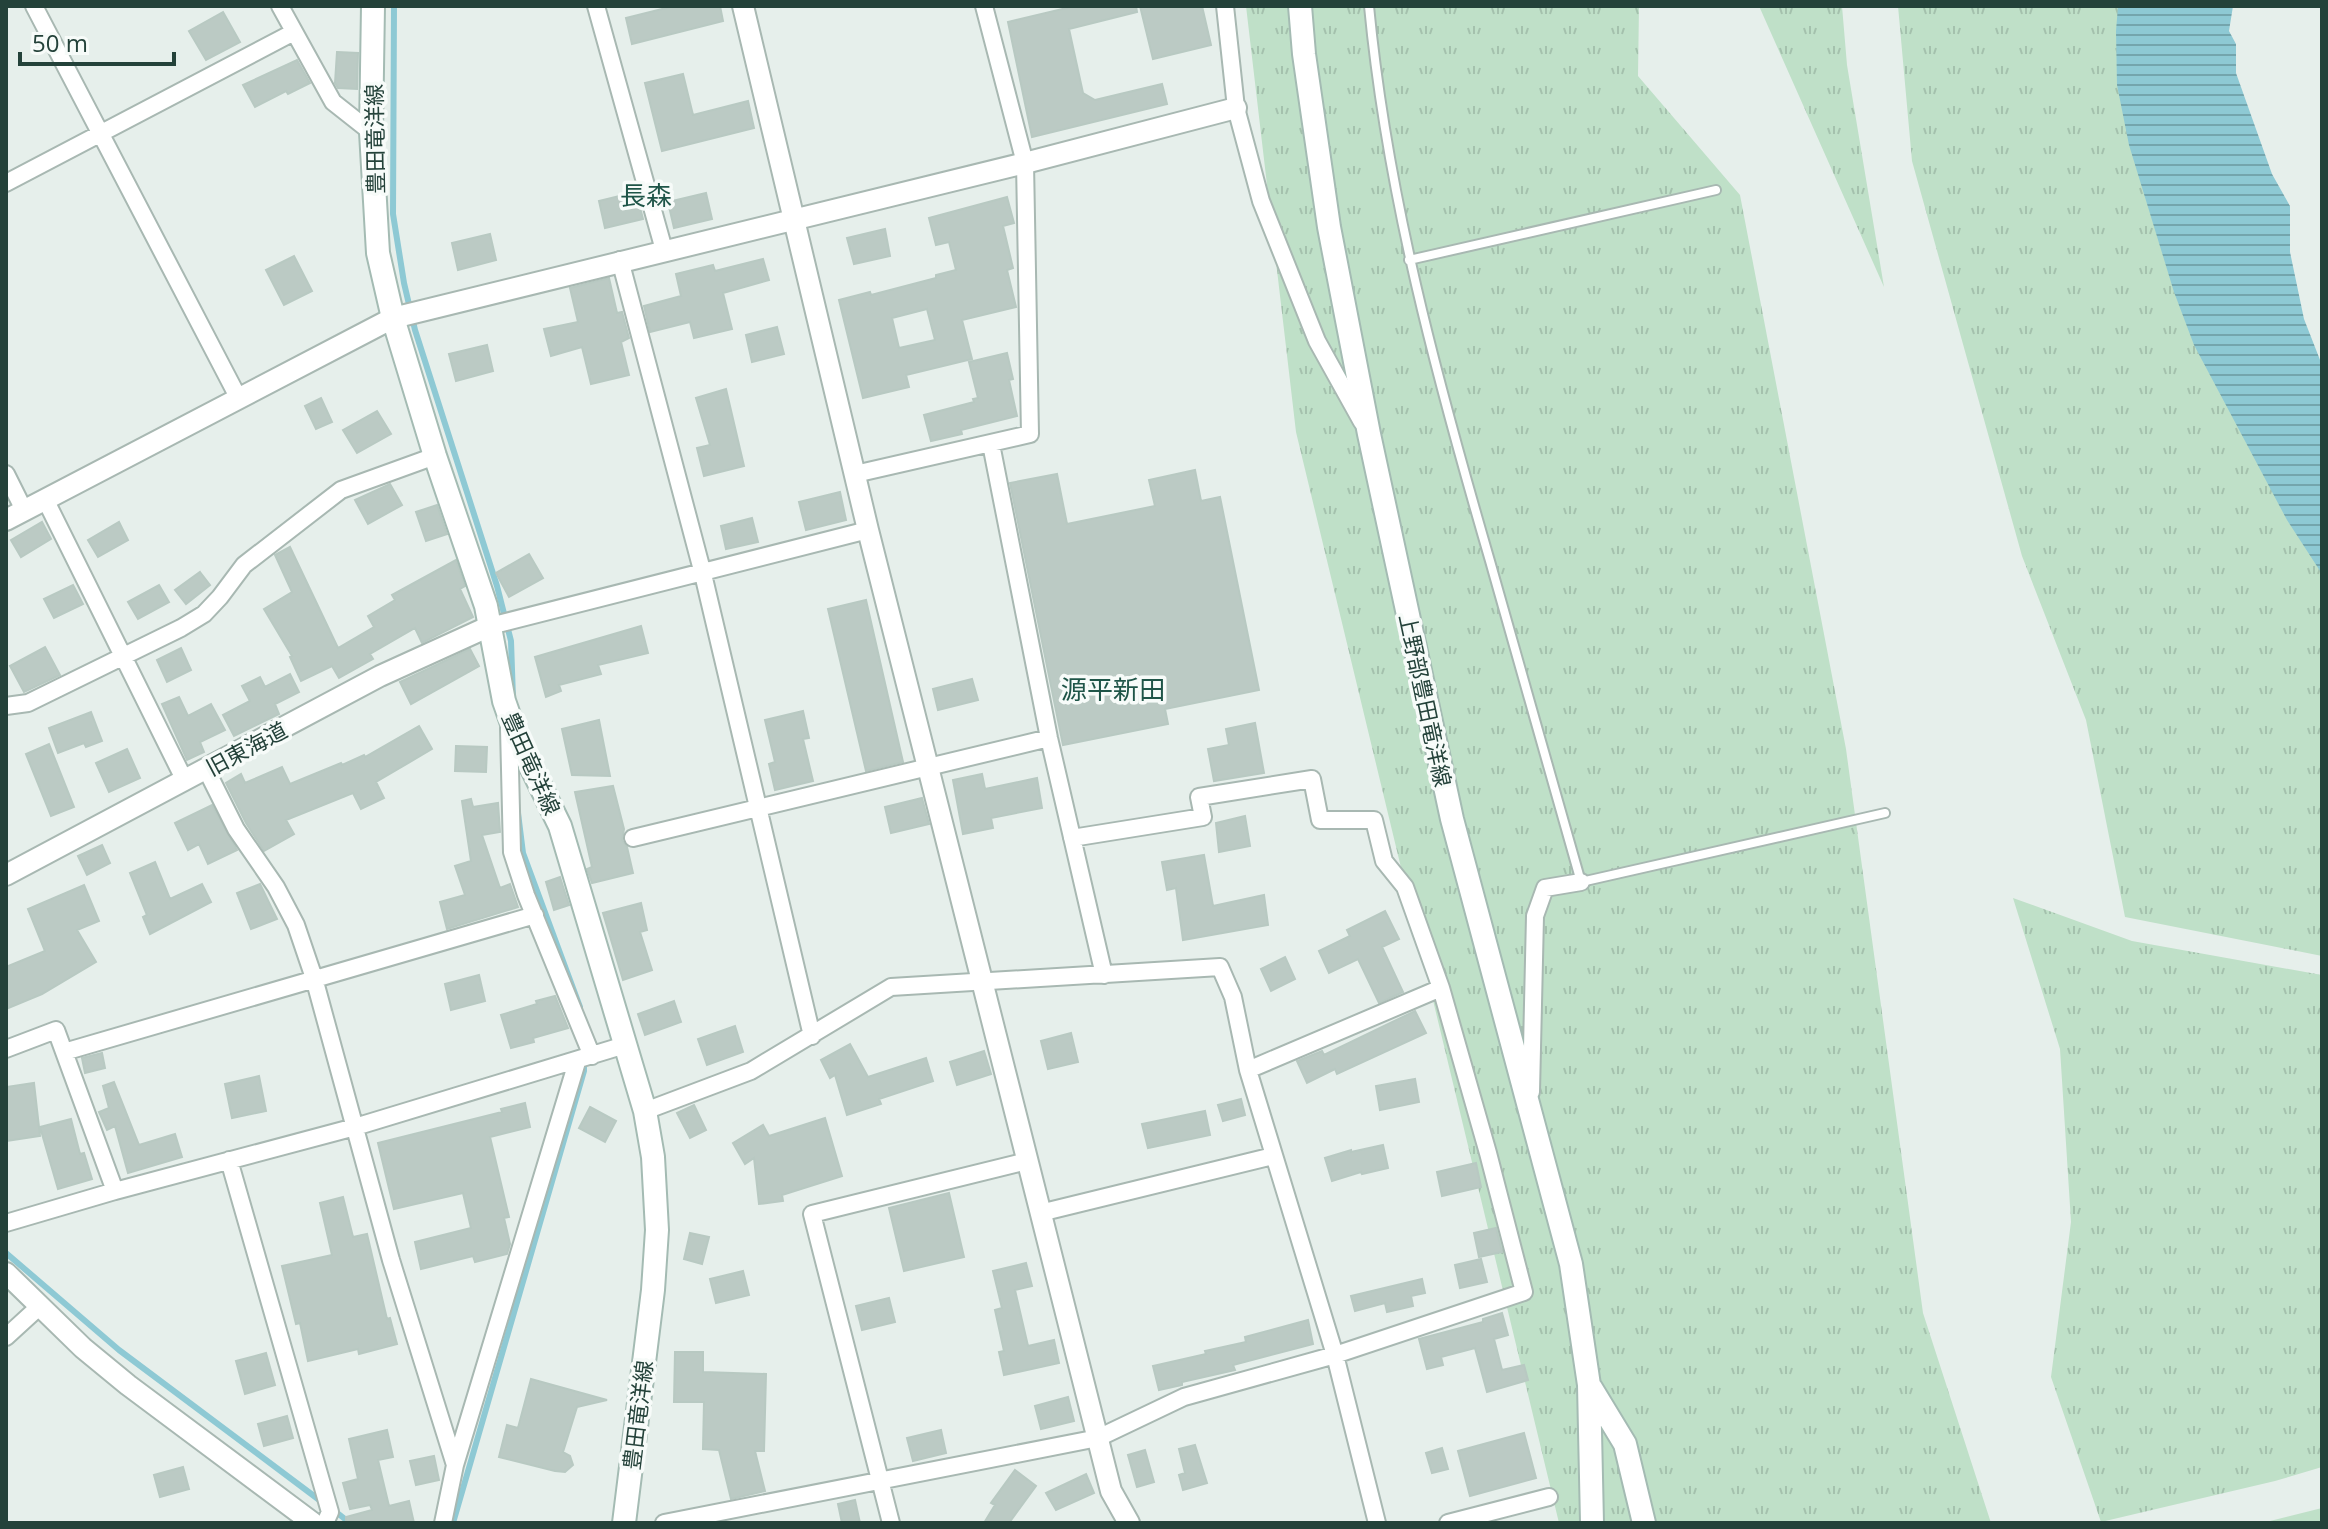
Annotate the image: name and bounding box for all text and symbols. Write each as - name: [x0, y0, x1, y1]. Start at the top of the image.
- scale bar: [20, 16, 174, 66]
- text: 50 m: [32, 26, 88, 59]
- street label: 豊田竜洋線: [358, 84, 390, 194]
- district label: 長森: [620, 177, 672, 213]
- street label: 上野部豊田竜洋線: [1393, 611, 1459, 789]
- district label: 源平新田: [1061, 671, 1165, 707]
- street label: 豊田竜洋線: [496, 707, 568, 819]
- street label: 旧東海道: [200, 714, 292, 782]
- street label: 豊田竜洋線: [615, 1359, 659, 1471]

